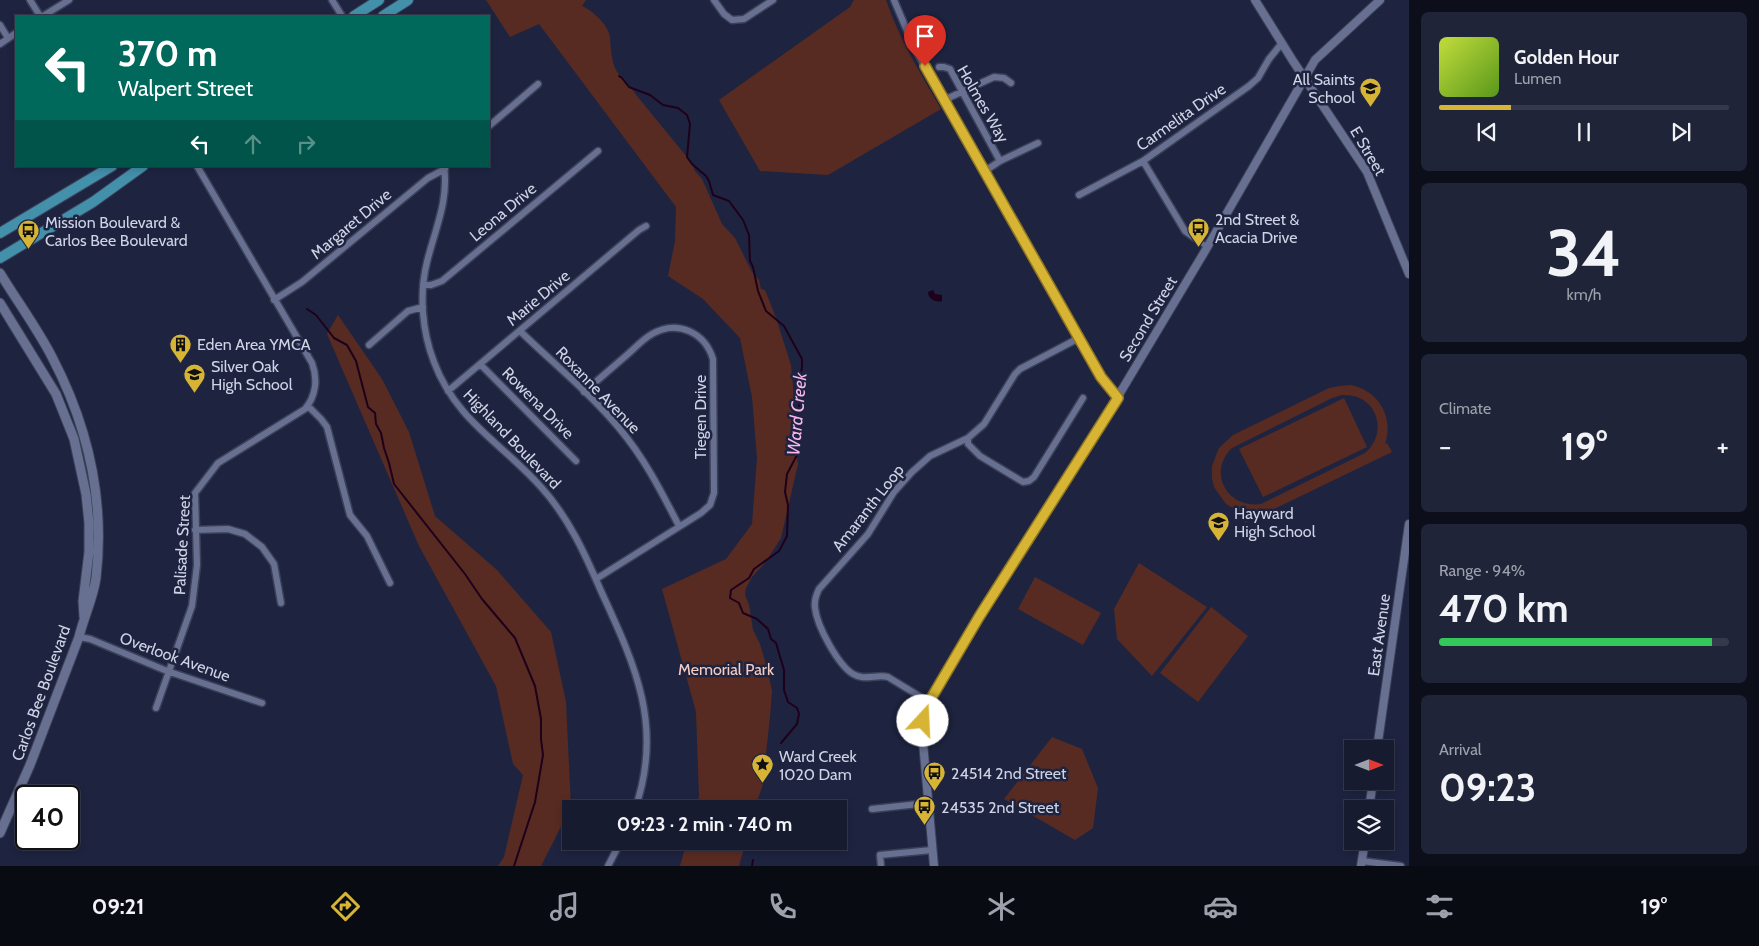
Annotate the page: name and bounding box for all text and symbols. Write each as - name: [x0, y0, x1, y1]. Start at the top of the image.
- pin: [904, 15, 946, 66]
- icon: arrive: [911, 22, 939, 50]
- text: 370 m: [118, 32, 217, 75]
- icon: left: [35, 35, 100, 100]
- text: Golden Hour: [1514, 46, 1619, 69]
- street label: Holmes Way: [953, 62, 1013, 146]
- text: Lumen: [1514, 69, 1561, 88]
- place label: All Saints School: [1293, 70, 1355, 107]
- text: Walpert Street: [118, 75, 253, 102]
- school or university icon: All Saints School: [1359, 76, 1383, 107]
- street label: Carmelita Drive: [1133, 79, 1229, 155]
- icon: previous: [1473, 118, 1501, 146]
- icon: pause: [1570, 118, 1598, 146]
- icon: next: [1667, 118, 1695, 146]
- street label: E Street: [1346, 123, 1390, 179]
- icon: left: [186, 130, 214, 158]
- icon: ahead: [239, 130, 267, 158]
- icon: right: [292, 130, 320, 158]
- street label: Leona Drive: [466, 179, 540, 245]
- street label: Margaret Drive: [307, 185, 395, 263]
- place label: 2nd Street & Acacia Drive: [1215, 210, 1300, 247]
- place label: Mission Boulevard & Carlos Bee Boulevard: [45, 213, 188, 250]
- text: 34: [1546, 213, 1622, 292]
- bus stop icon: 2nd Street & Acacia Drive: [1187, 216, 1211, 247]
- bus stop icon: Mission Boulevard & Carlos Bee Boulevard: [17, 219, 41, 250]
- street label: Marie Drive: [503, 266, 573, 330]
- street label: Second Street: [1115, 272, 1181, 365]
- text: km/h: [1566, 285, 1602, 304]
- building icon: Eden Area YMCA: [169, 332, 193, 363]
- place label: Eden Area YMCA: [197, 335, 311, 354]
- street label: Roxanne Avenue: [552, 343, 644, 437]
- place label: Silver Oak High School: [211, 357, 293, 394]
- school or university icon: Silver Oak High School: [183, 363, 207, 394]
- street label: Rowena Drive: [498, 363, 578, 443]
- water label: Ward Creek: [782, 370, 812, 456]
- street label: Tiegen Drive: [691, 375, 710, 459]
- street label: Highland Boulevard: [459, 385, 565, 493]
- text: Climate: [1439, 399, 1491, 418]
- text: 19°: [1561, 423, 1607, 470]
- text: −: [1439, 429, 1451, 463]
- text: +: [1717, 429, 1729, 463]
- street label: Amaranth Loop: [828, 461, 908, 555]
- street label: Palisade Street: [170, 494, 194, 595]
- place label: Hayward High School: [1234, 504, 1316, 541]
- school or university icon: Hayward High School: [1206, 510, 1230, 541]
- text: Range · 94%: [1439, 561, 1525, 580]
- text: 470 km: [1439, 585, 1568, 632]
- street label: East Avenue: [1364, 593, 1394, 677]
- street label: Carlos Bee Boulevard: [8, 623, 74, 763]
- street label: Overlook Avenue: [117, 628, 233, 686]
- park label: Memorial Park: [678, 660, 775, 679]
- position arrow: [896, 694, 948, 746]
- north arrow: [1344, 740, 1394, 790]
- map controls: [1344, 740, 1394, 850]
- text: Arrival: [1439, 740, 1482, 759]
- place label: Ward Creek 1020 Dam: [779, 747, 857, 784]
- place icon: Ward Creek 1020 Dam: [751, 753, 775, 784]
- bus stop icon: 24514 2nd Street: [923, 761, 947, 792]
- place label: 24514 2nd Street: [951, 764, 1067, 783]
- text: 09:23: [1439, 764, 1536, 811]
- speed limit sign: 40: [15, 785, 80, 850]
- bus stop icon: 24535 2nd Street: [913, 795, 937, 826]
- place label: 24535 2nd Street: [941, 798, 1060, 817]
- button: layers: [1344, 800, 1394, 850]
- text: 09:23 · 2 min · 740 m: [617, 813, 792, 836]
- icon: directions: [328, 889, 363, 924]
- icon: music: [547, 889, 582, 924]
- icon: phone: [765, 889, 800, 924]
- icon: climate: [984, 889, 1019, 924]
- icon: car: [1203, 889, 1238, 924]
- icon: filters: [1422, 889, 1457, 924]
- text: 09:21: [92, 893, 144, 920]
- text: 19°: [1640, 893, 1667, 920]

